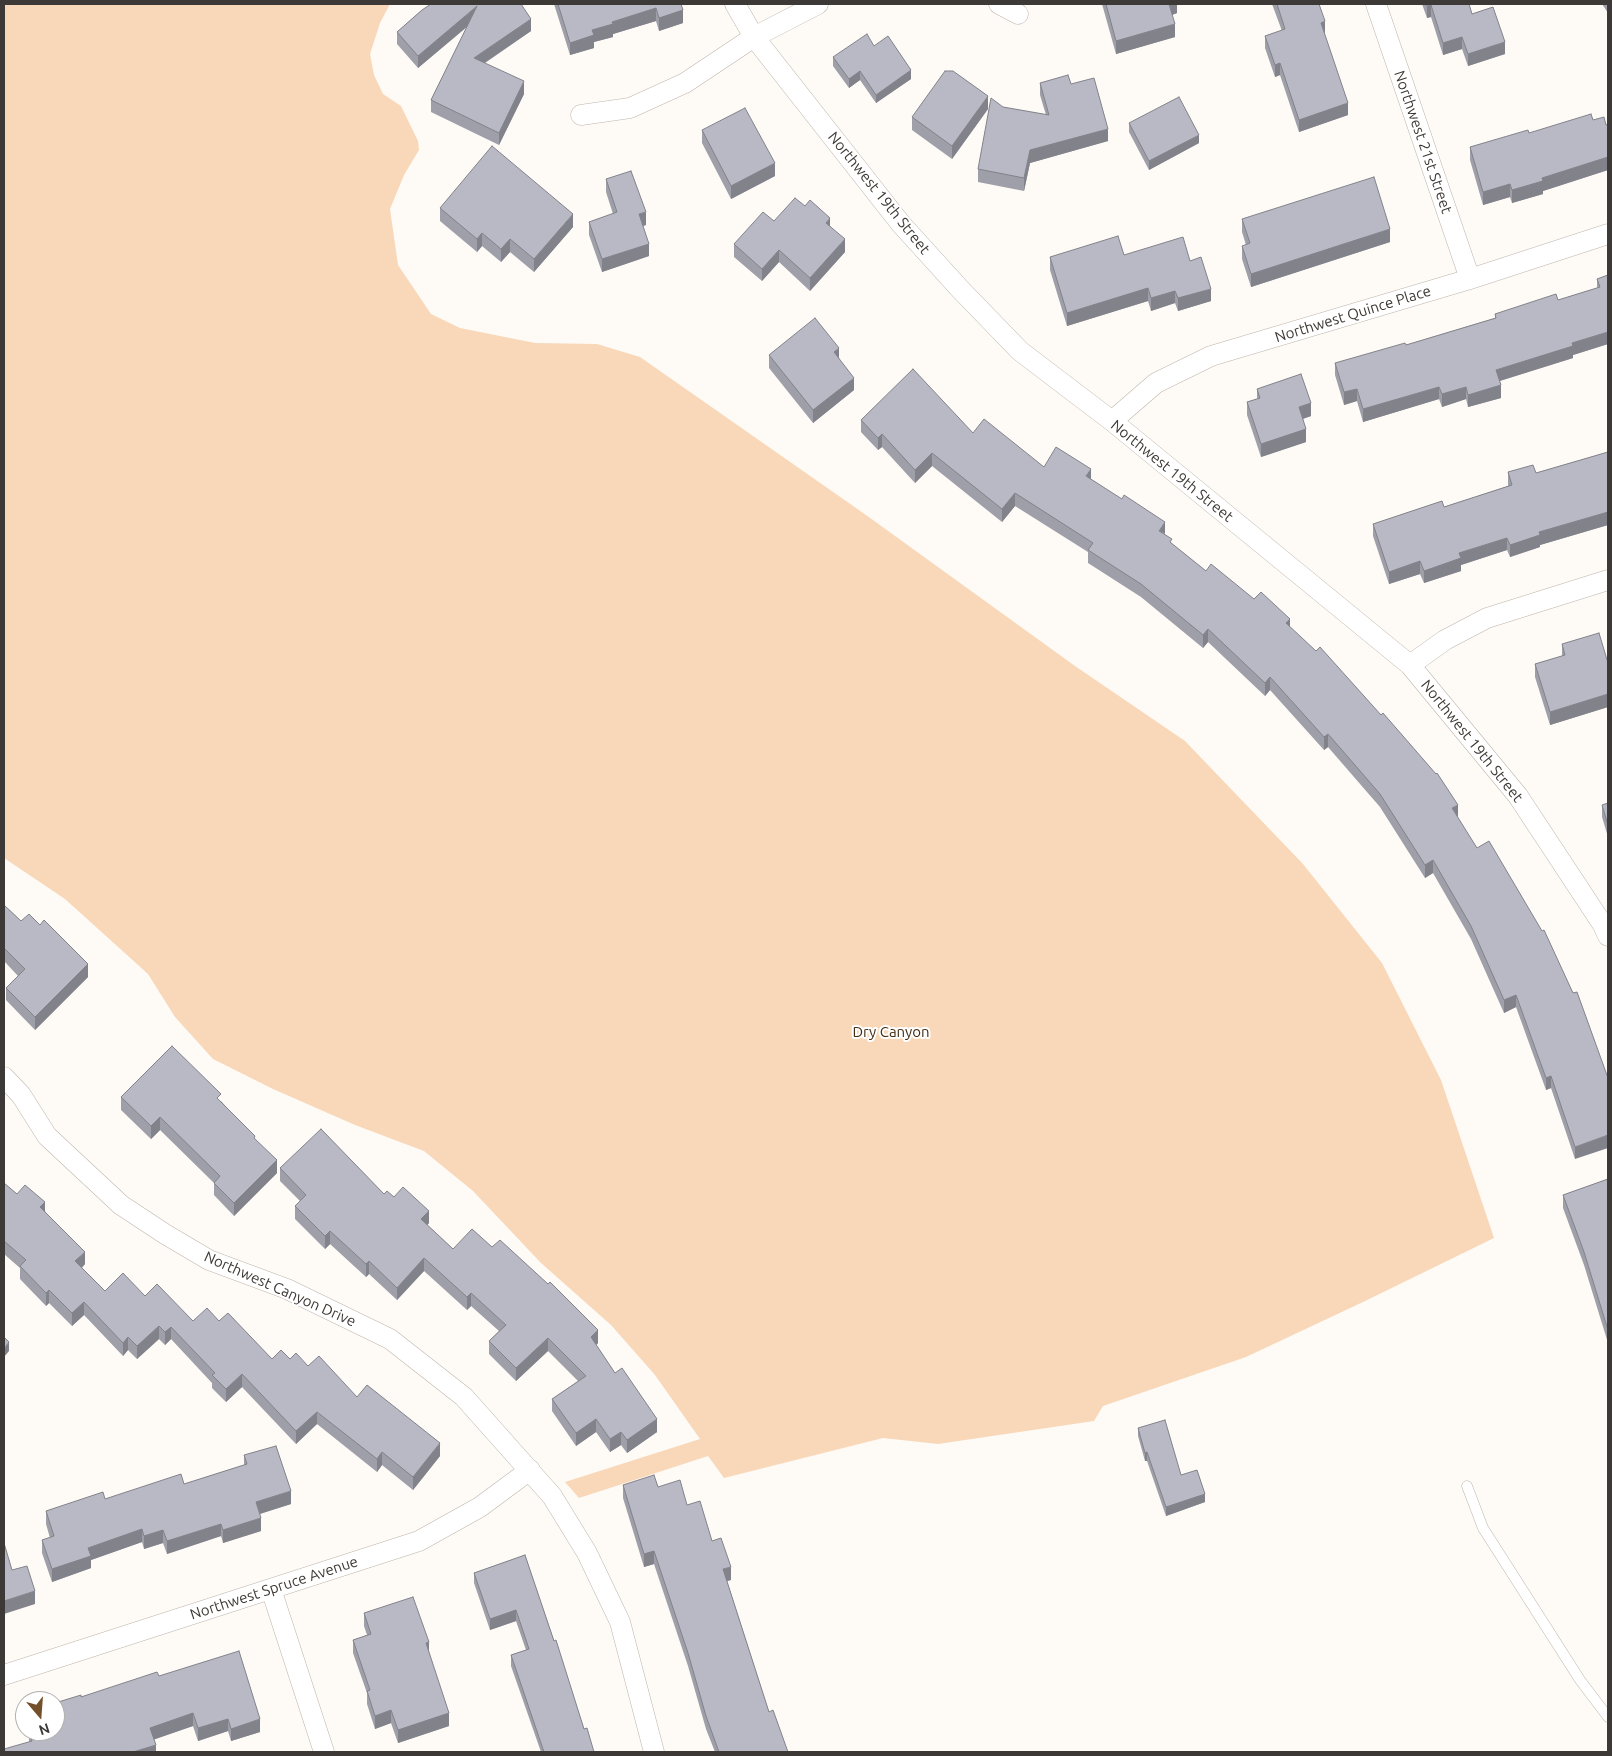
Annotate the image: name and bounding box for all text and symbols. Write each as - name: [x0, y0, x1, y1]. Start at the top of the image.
- street label: Northwest 21st Street: [1390, 68, 1456, 216]
- street label: Northwest 19th Street: [824, 128, 934, 258]
- street label: Northwest Quince Place: [1273, 282, 1433, 346]
- street label: Northwest 19th Street: [1107, 416, 1237, 526]
- street label: Northwest 19th Street: [1417, 676, 1527, 806]
- park label: Dry Canyon: [852, 1023, 930, 1041]
- street label: Northwest Canyon Drive: [201, 1247, 359, 1331]
- street label: Northwest Spruce Avenue: [188, 1552, 360, 1624]
- north arrow: [15, 1691, 65, 1741]
- text: N: [37, 1720, 52, 1739]

